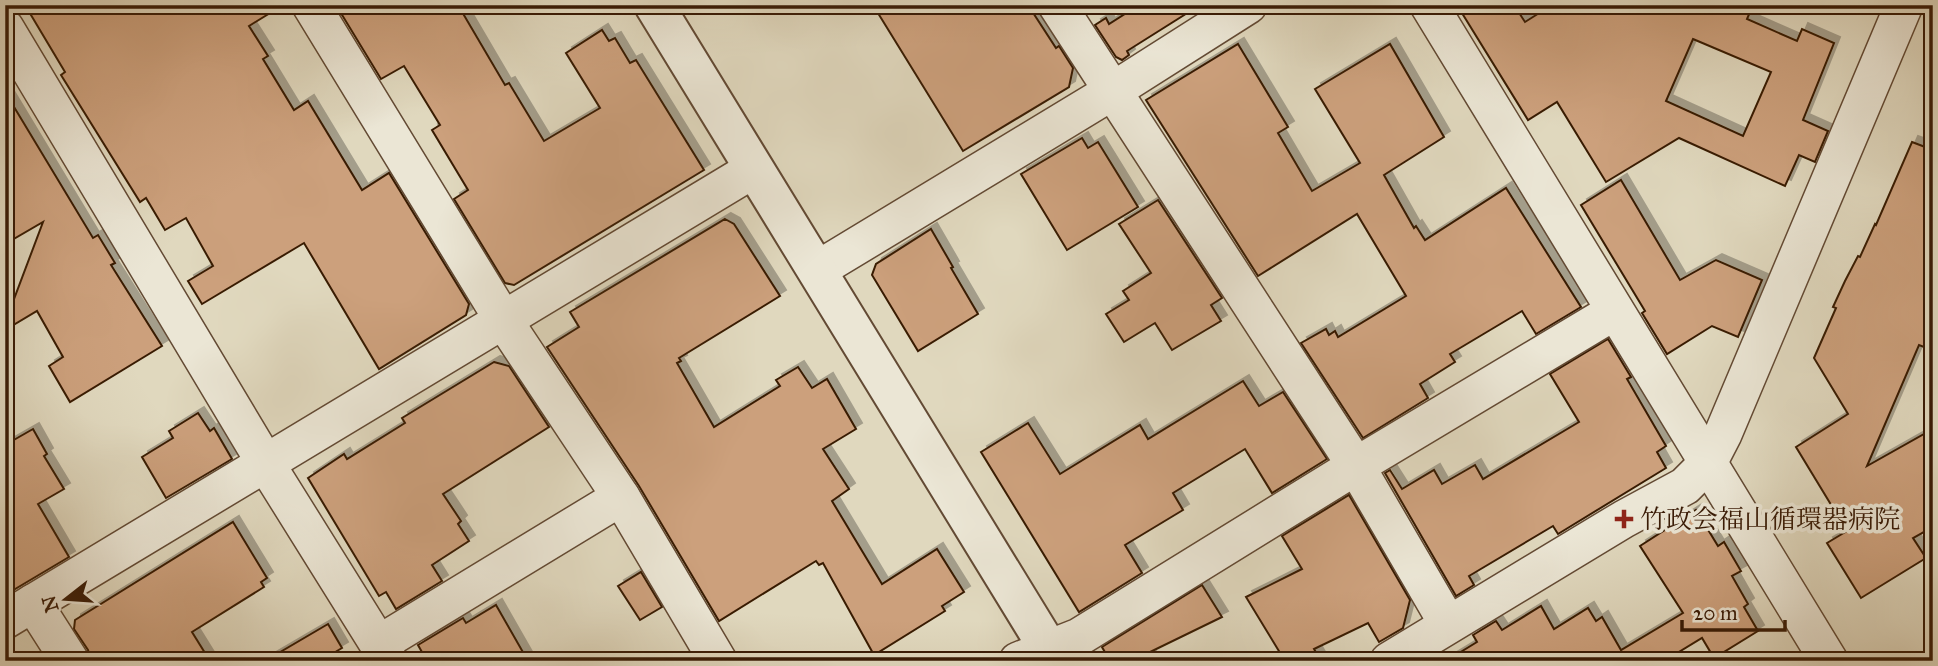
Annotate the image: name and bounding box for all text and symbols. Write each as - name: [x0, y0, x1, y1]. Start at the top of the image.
- place label: 竹政会福山循環器病院: [1640, 503, 1900, 535]
- marker: 竹政会福山循環器病院: [1614, 509, 1634, 529]
- north arrow: [32, 564, 102, 634]
- scale bar: [1682, 589, 1786, 633]
- text: N: [37, 593, 64, 615]
- text: 20 m: [1693, 600, 1738, 626]

